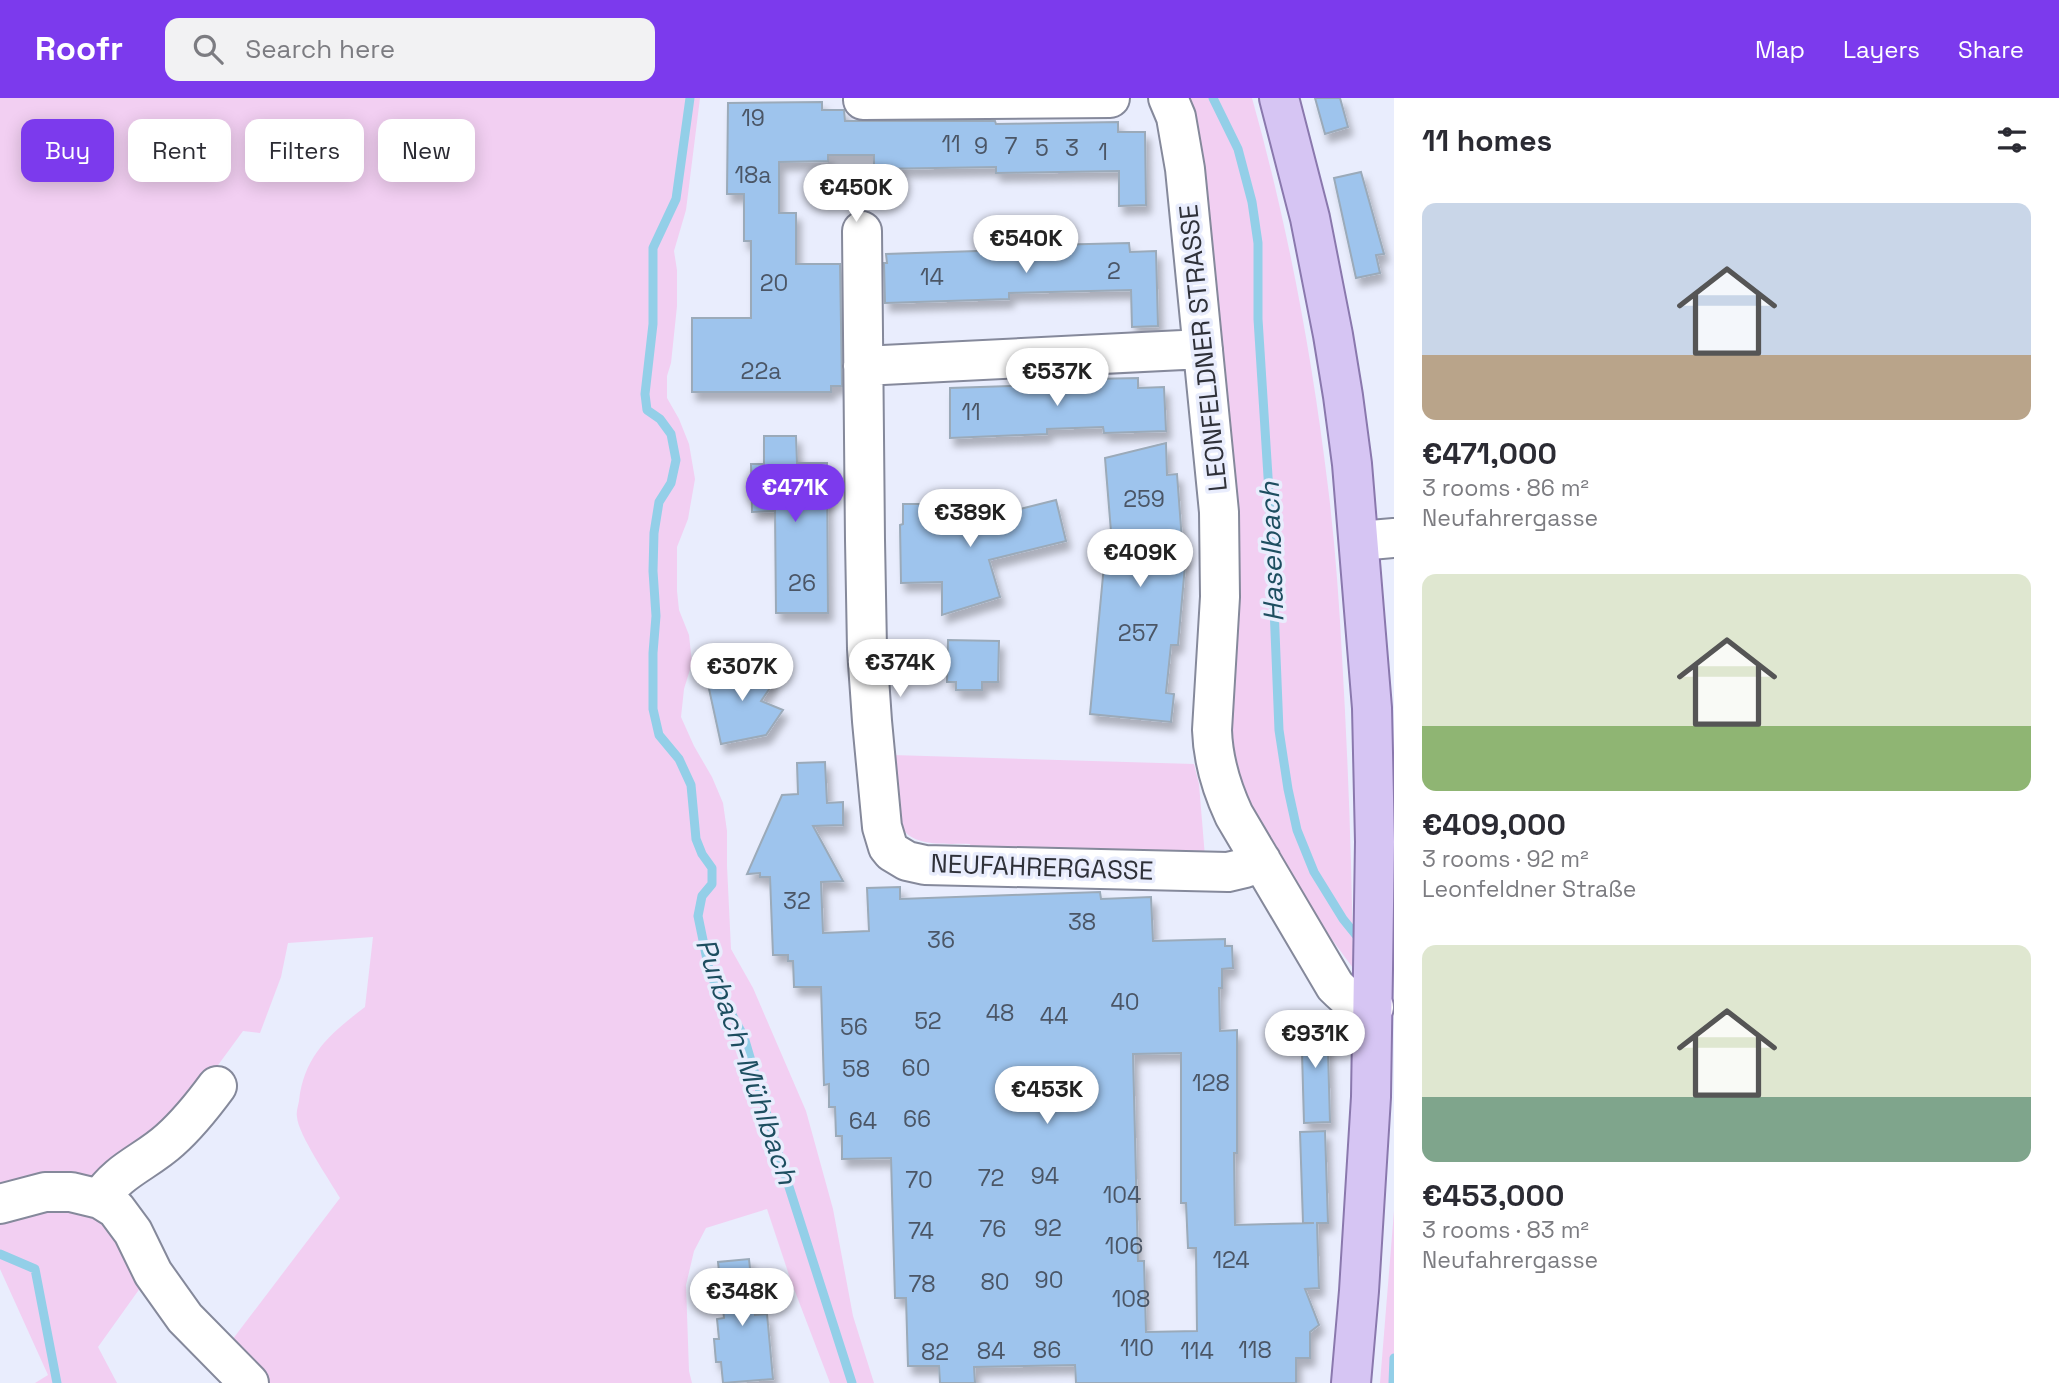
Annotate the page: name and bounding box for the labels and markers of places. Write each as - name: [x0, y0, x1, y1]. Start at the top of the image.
- pin: €450K: [807, 164, 905, 224]
- pin: €540K: [977, 216, 1075, 275]
- pin: €537K: [1008, 348, 1106, 408]
- pin: €471K: [746, 464, 844, 524]
- pin: €389K: [921, 490, 1019, 549]
- pin: €409K: [1091, 530, 1189, 589]
- pin: €374K: [851, 640, 949, 699]
- pin: €307K: [693, 644, 791, 703]
- pin: €931K: [1266, 1010, 1364, 1070]
- pin: €453K: [998, 1066, 1096, 1126]
- pin: €348K: [693, 1268, 791, 1328]

